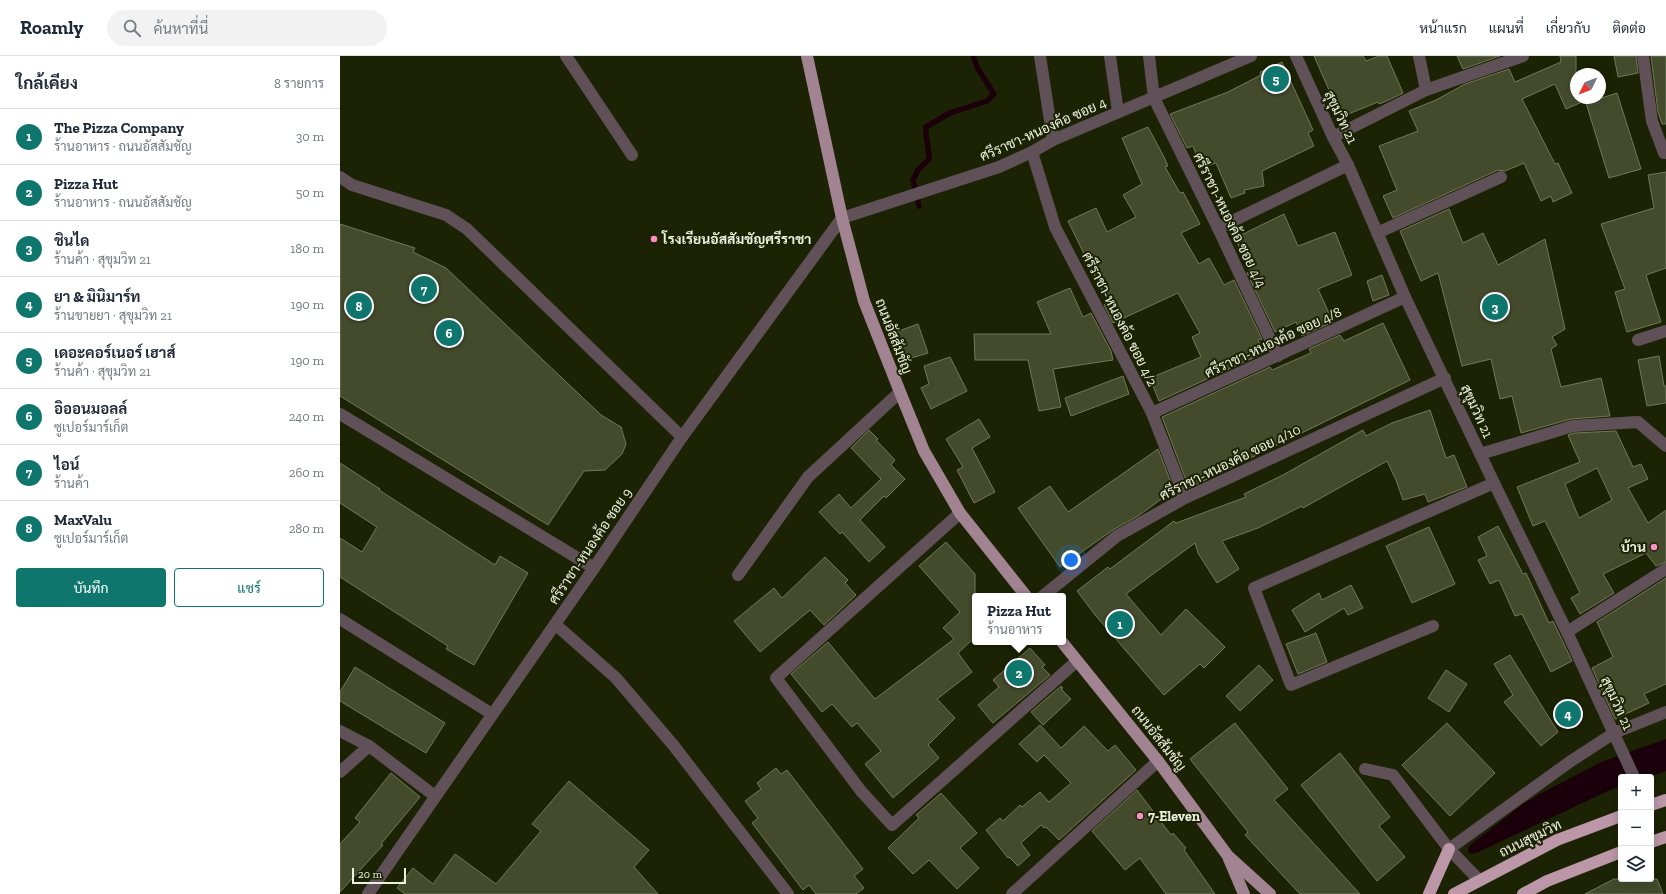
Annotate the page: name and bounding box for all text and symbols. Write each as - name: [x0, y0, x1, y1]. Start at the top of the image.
- search box: [107, 10, 387, 46]
- text: Roamly: [20, 16, 83, 39]
- icon: search: [121, 17, 143, 39]
- text: ค้นหาที่นี่: [153, 20, 208, 38]
- text: หน้าแรก: [1419, 20, 1467, 37]
- text: แผนที่: [1489, 20, 1524, 37]
- text: เกี่ยวกับ: [1546, 20, 1590, 37]
- text: ติดต่อ: [1612, 20, 1646, 37]
- pin: 5: [1263, 64, 1289, 94]
- north arrow: [1570, 68, 1606, 104]
- text: ใกล้เคียง: [16, 73, 78, 93]
- text: 8 รายการ: [274, 76, 324, 91]
- street label: สุขุมวิท 21: [1319, 88, 1361, 148]
- street label: ศรีราชา-หนองค้อ ซอย 4: [977, 93, 1110, 165]
- text: The Pizza Company: [54, 119, 184, 137]
- text: 1: [26, 129, 32, 144]
- text: 30 m: [296, 129, 324, 144]
- text: ร้านอาหาร · ถนนอัสสัมชัญ: [54, 139, 192, 154]
- street label: ศรีราชา-หนองค้อ ซอย 4/4: [1189, 149, 1271, 291]
- text: Pizza Hut: [54, 175, 118, 193]
- text: 2: [26, 185, 32, 200]
- text: 50 m: [296, 185, 324, 200]
- text: ร้านอาหาร · ถนนอัสสัมชัญ: [54, 195, 192, 210]
- place label: โรงเรียนอัสสัมชัญศรีราชา: [661, 230, 811, 248]
- text: ชินได: [54, 232, 89, 250]
- marker: โรงเรียนอัสสัมชัญศรีราชา: [649, 234, 659, 244]
- text: 3: [26, 241, 32, 256]
- text: 180 m: [290, 241, 324, 256]
- street label: ศรีราชา-หนองค้อ ซอย 4/2: [1078, 249, 1162, 389]
- text: ร้านค้า · สุขุมวิท 21: [54, 252, 151, 267]
- pin: 7: [411, 274, 437, 304]
- text: ยา & มินิมาร์ท: [54, 288, 141, 306]
- pin: 8: [346, 291, 372, 321]
- pin: 3: [1482, 292, 1508, 322]
- street label: ถนนอัสสัมชัญ: [871, 296, 916, 376]
- text: 4: [25, 297, 33, 312]
- text: 190 m: [290, 297, 324, 312]
- street label: ศรีราชา-หนองค้อ ซอย 4/8: [1202, 302, 1344, 382]
- text: ร้านขายยา · สุขุมวิท 21: [54, 308, 172, 323]
- pin: 6: [436, 318, 462, 348]
- text: เดอะคอร์เนอร์ เฮาส์: [54, 344, 175, 362]
- text: 5: [26, 353, 32, 368]
- text: 190 m: [290, 353, 324, 368]
- text: ร้านค้า · สุขุมวิท 21: [54, 364, 151, 379]
- street label: สุขุมวิท 21: [1456, 382, 1497, 442]
- text: อิออนมอลล์: [54, 400, 127, 418]
- text: 6: [26, 409, 32, 424]
- text: 240 m: [289, 409, 324, 424]
- text: ซูเปอร์มาร์เก็ต: [54, 420, 128, 435]
- street label: ศรีราชา-หนองค้อ ซอย 4/10: [1156, 420, 1304, 504]
- text: ไอน์: [54, 456, 80, 474]
- text: 7: [26, 465, 32, 480]
- text: 260 m: [289, 465, 324, 480]
- text: ร้านค้า: [54, 476, 89, 491]
- street label: ศรีราชา-หนองค้อ ซอย 9: [544, 484, 636, 608]
- text: MaxValu: [54, 511, 112, 529]
- text: 8: [25, 521, 33, 536]
- text: 280 m: [289, 521, 324, 536]
- text: ซูเปอร์มาร์เก็ต: [54, 531, 128, 546]
- place label: บ้าน: [1621, 539, 1646, 556]
- marker: บ้าน: [1649, 542, 1659, 552]
- your location: [1061, 550, 1081, 570]
- button: บันทึก: [16, 568, 166, 607]
- button: แชร์: [174, 568, 324, 607]
- popup: [972, 593, 1066, 645]
- text: Pizza Hut: [987, 602, 1051, 620]
- pin: 1: [1107, 609, 1133, 639]
- text: ร้านอาหาร: [987, 622, 1043, 637]
- pin: 2: [1006, 658, 1032, 688]
- street label: สุขุมวิท 21: [1596, 674, 1637, 734]
- pin: 4: [1555, 699, 1581, 729]
- street label: ถนนอัสสัมชัญ: [1128, 702, 1190, 775]
- map controls: [1618, 774, 1654, 882]
- button: +: [1618, 774, 1654, 810]
- place label: 7-Eleven: [1148, 808, 1201, 825]
- button: −: [1618, 810, 1654, 846]
- marker: 7-Eleven: [1135, 811, 1145, 821]
- street label: ถนนสุขุมวิท: [1496, 816, 1565, 862]
- button: layers: [1618, 846, 1654, 882]
- scale bar: [352, 866, 406, 885]
- text: 20 m: [358, 868, 382, 881]

